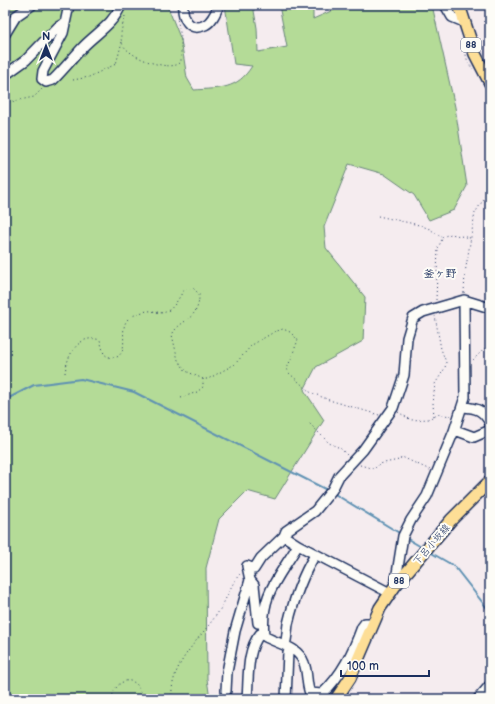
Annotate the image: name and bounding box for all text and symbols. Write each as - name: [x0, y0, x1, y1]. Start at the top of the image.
- north arrow: [26, 26, 66, 66]
- text: N: [42, 30, 50, 43]
- road number: 88: [461, 38, 481, 52]
- district label: 釜ヶ野: [424, 267, 457, 280]
- street label: 下呂小坂線: [411, 522, 453, 567]
- road number: 88: [389, 574, 409, 588]
- scale bar: [341, 652, 429, 678]
- text: 100 m: [347, 659, 379, 674]

